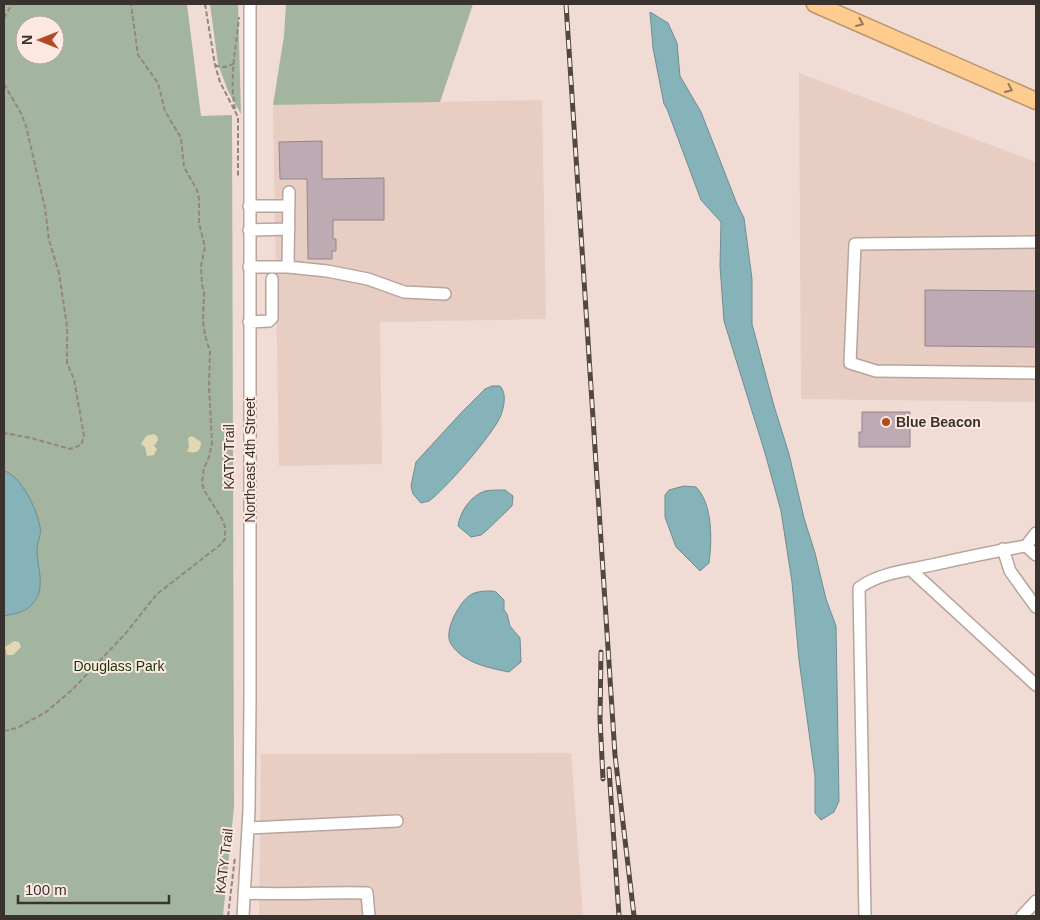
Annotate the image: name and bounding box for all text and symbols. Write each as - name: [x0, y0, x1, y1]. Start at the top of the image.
- north arrow: [15, 15, 65, 65]
- one-way arrow: [855, 17, 864, 28]
- text: N: [19, 35, 35, 45]
- one-way arrow: [1004, 82, 1013, 93]
- street label: Northeast 4th Street: [242, 397, 258, 523]
- place label: Blue Beacon: [896, 414, 981, 430]
- marker: Blue Beacon: [880, 416, 892, 428]
- street label: KATY Trail: [221, 424, 237, 490]
- park label: Douglass Park: [73, 658, 166, 674]
- street label: KATY Trail: [212, 827, 236, 895]
- scale bar: [18, 872, 169, 904]
- text: 100 m: [25, 881, 67, 898]

